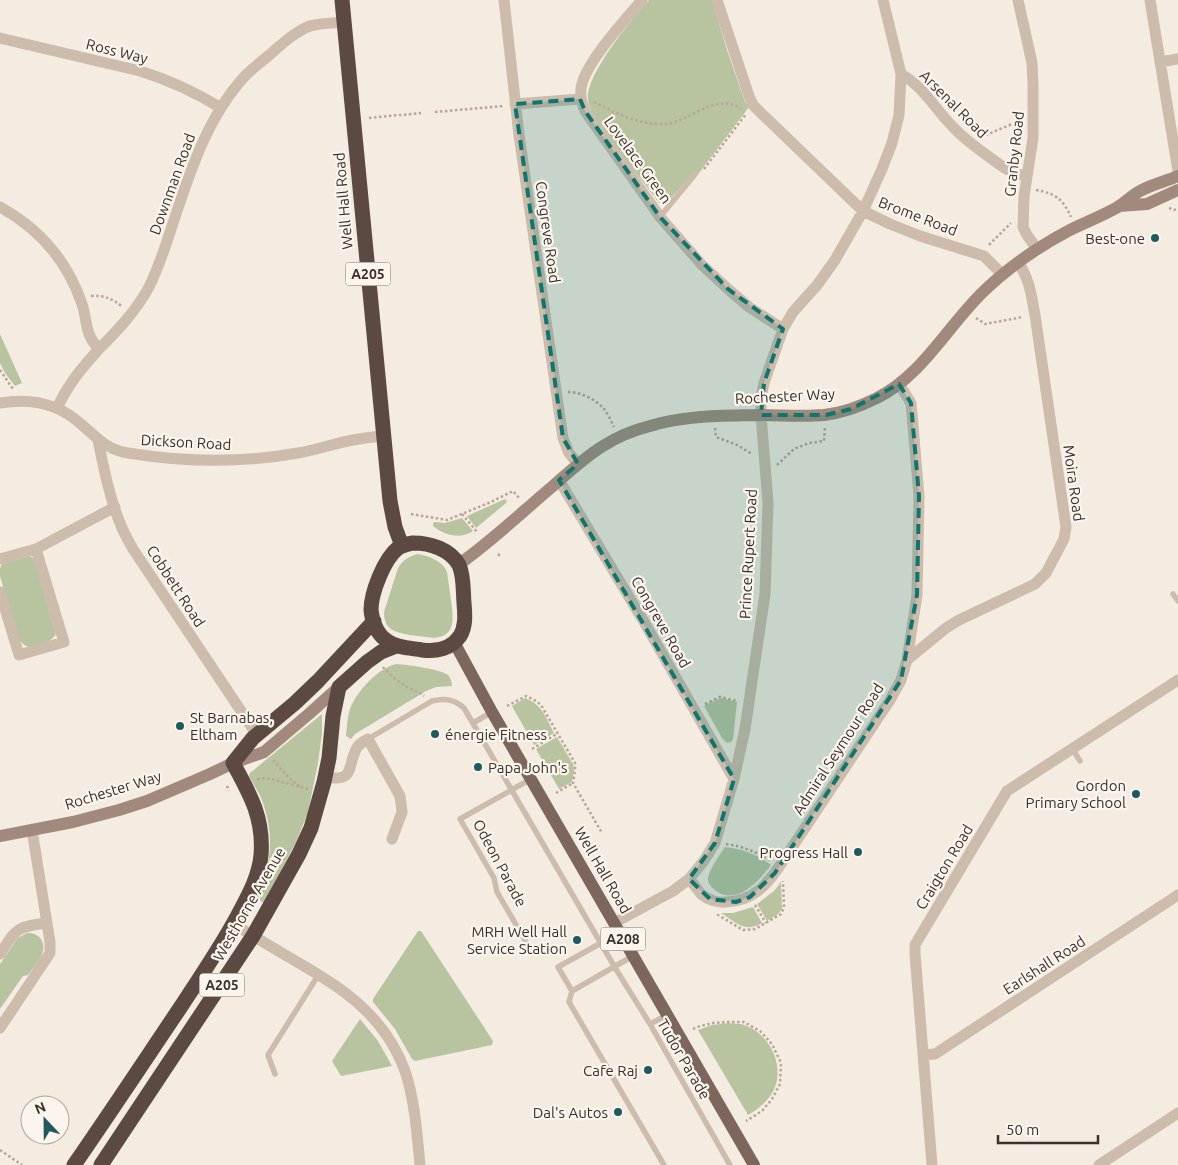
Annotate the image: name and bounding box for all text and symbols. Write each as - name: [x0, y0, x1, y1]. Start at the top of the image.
- street label: Ross Way: [84, 35, 150, 67]
- street label: Arsenal Road: [917, 67, 991, 141]
- street label: Granby Road: [1001, 110, 1027, 198]
- street label: Lovelace Green: [601, 113, 675, 207]
- street label: Downman Road: [146, 131, 198, 237]
- street label: Well Hall Road: [330, 152, 356, 250]
- street label: Congreve Road: [532, 180, 564, 284]
- street label: Brome Road: [876, 193, 960, 239]
- place label: Best-one: [1085, 230, 1145, 247]
- marker: Best-one: [1149, 232, 1161, 244]
- road number: A205: [346, 262, 390, 286]
- street label: Rochester Way: [735, 385, 835, 407]
- street label: Dickson Road: [140, 431, 232, 453]
- street label: Moira Road: [1060, 444, 1088, 522]
- street label: Prince Rupert Road: [736, 489, 760, 619]
- street label: Cobbett Road: [143, 542, 209, 630]
- street label: Congreve Road: [628, 573, 694, 671]
- street label: Admiral Seymour Road: [789, 680, 887, 818]
- place label: St Barnabas, Eltham: [190, 709, 273, 743]
- marker: St Barnabas, Eltham: [174, 720, 186, 732]
- place label: énergie Fitness: [445, 726, 547, 743]
- marker: énergie Fitness: [429, 728, 441, 740]
- place label: Papa John's: [488, 759, 568, 776]
- marker: Papa John's: [472, 761, 484, 773]
- street label: Rochester Way: [63, 767, 163, 813]
- place label: Gordon Primary School: [1025, 777, 1126, 811]
- marker: Gordon Primary School: [1130, 788, 1142, 800]
- street label: Odeon Parade: [470, 816, 530, 910]
- street label: Craigton Road: [912, 821, 976, 913]
- street label: Well Hall Road: [571, 824, 635, 916]
- street label: Westhorne Avenue: [210, 844, 288, 964]
- place label: Progress Hall: [760, 844, 848, 861]
- marker: Progress Hall: [852, 846, 864, 858]
- place label: MRH Well Hall Service Station: [467, 923, 567, 957]
- road number: A208: [600, 928, 646, 951]
- street label: Earlshall Road: [1000, 932, 1088, 998]
- marker: MRH Well Hall Service Station: [571, 934, 583, 946]
- road number: A205: [200, 974, 244, 996]
- street label: Tudor Parade: [654, 1016, 714, 1102]
- place label: Cafe Raj: [583, 1062, 638, 1079]
- marker: Cafe Raj: [642, 1064, 654, 1076]
- north arrow: [20, 1095, 70, 1145]
- text: N: [32, 1099, 48, 1117]
- place label: Dal's Autos: [533, 1104, 608, 1121]
- marker: Dal's Autos: [612, 1106, 624, 1118]
- scale bar: [998, 1112, 1098, 1144]
- text: 50 m: [1006, 1121, 1039, 1138]

